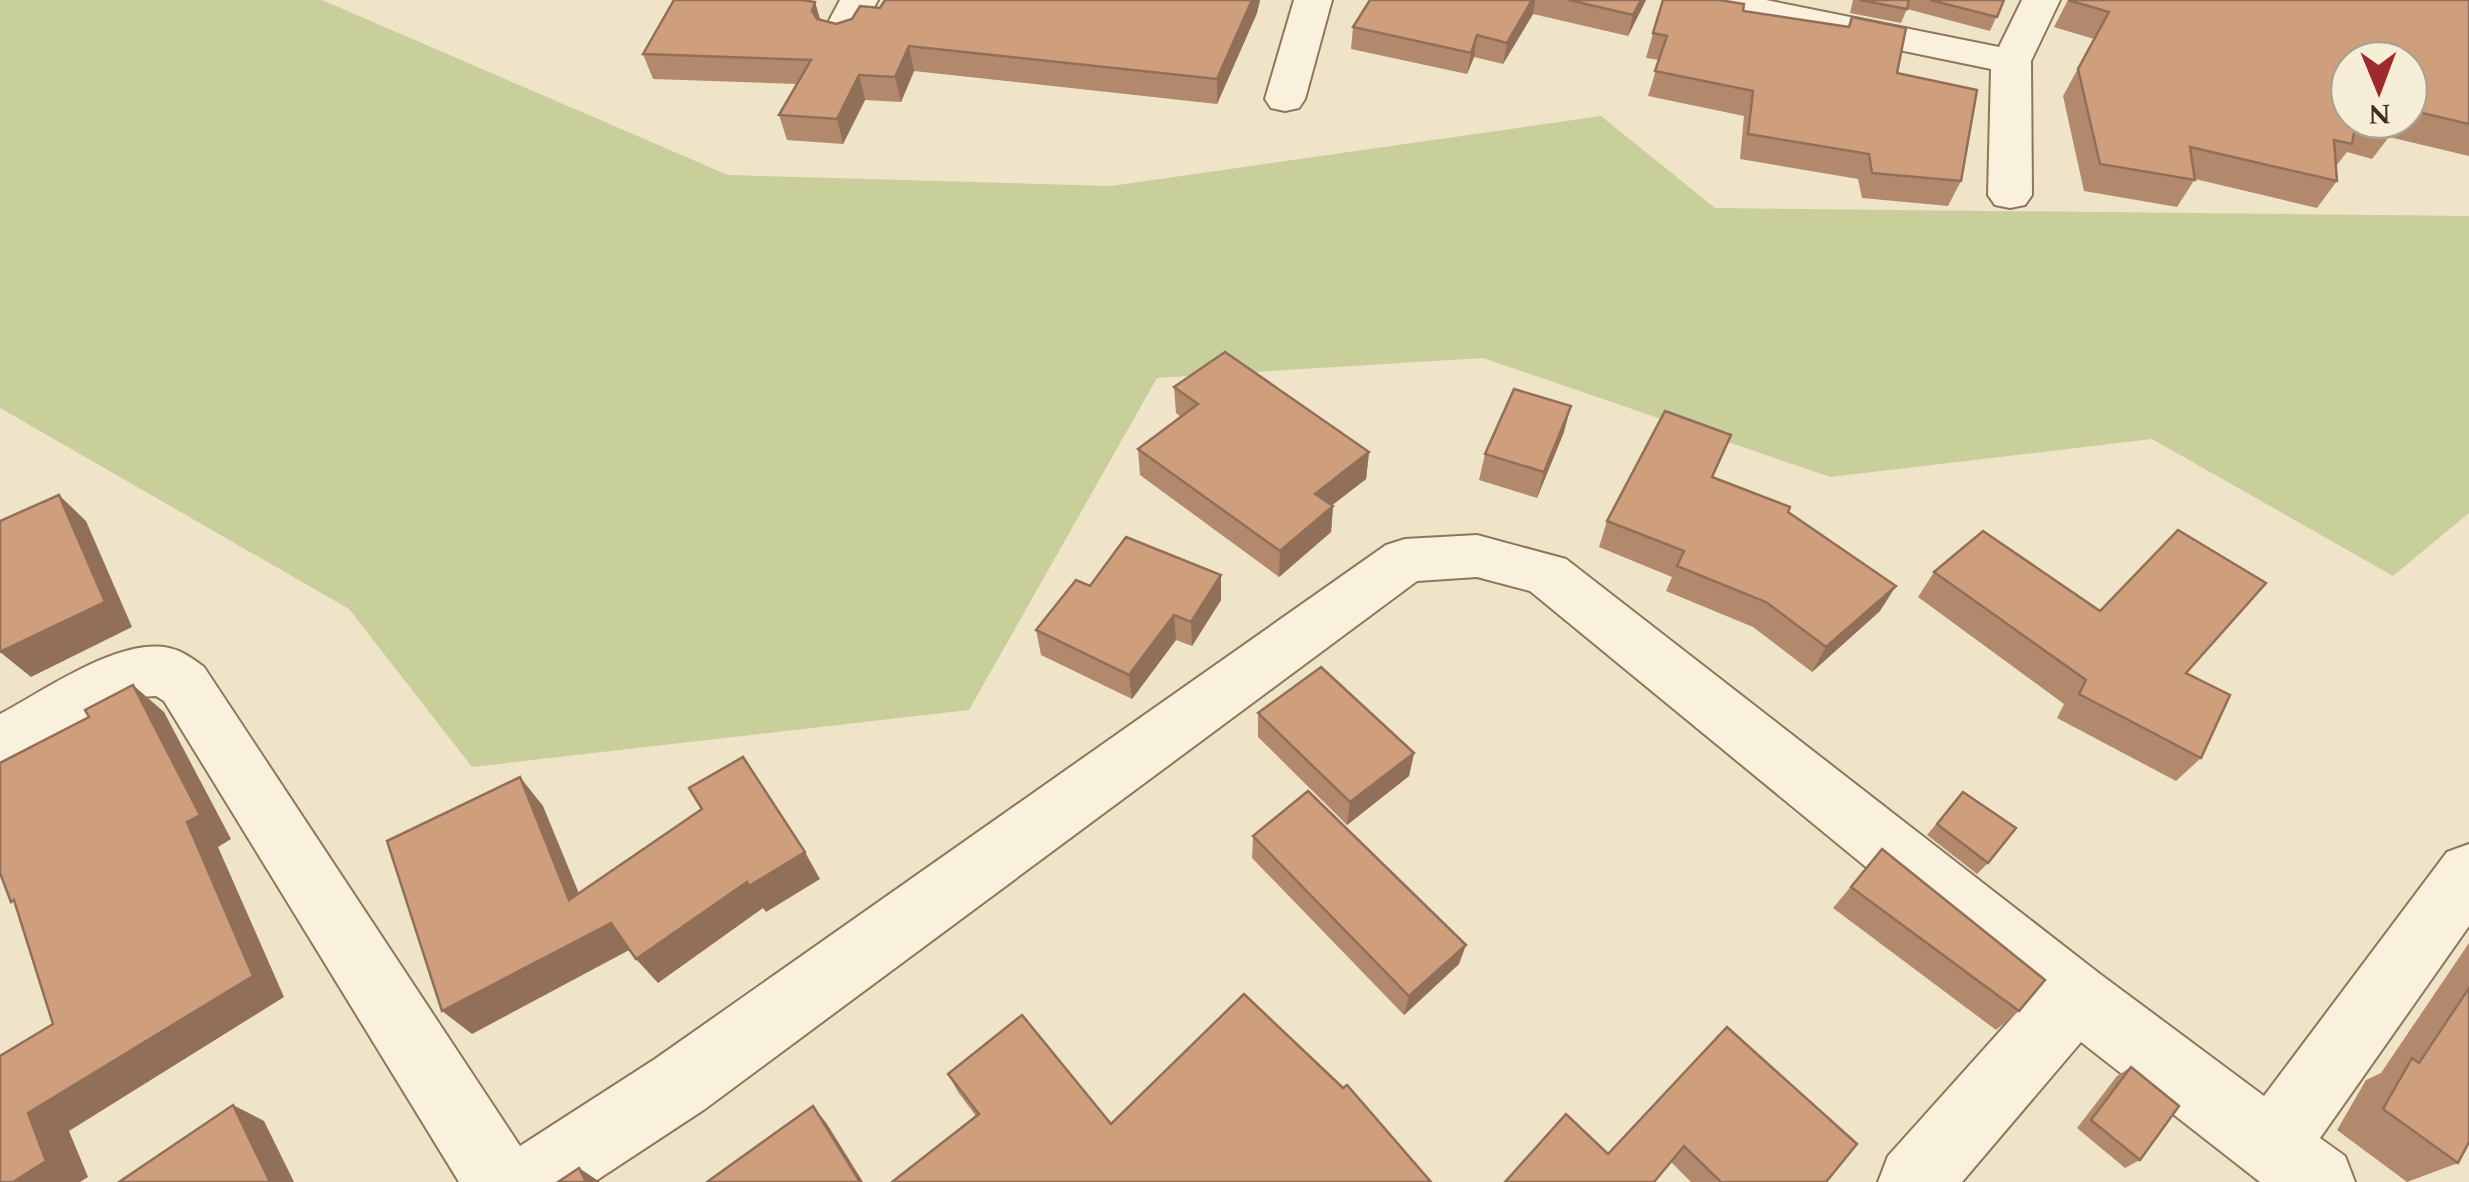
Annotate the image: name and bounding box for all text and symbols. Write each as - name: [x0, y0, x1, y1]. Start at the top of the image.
- north arrow: [2329, 40, 2429, 140]
- text: N: [2368, 92, 2391, 135]

